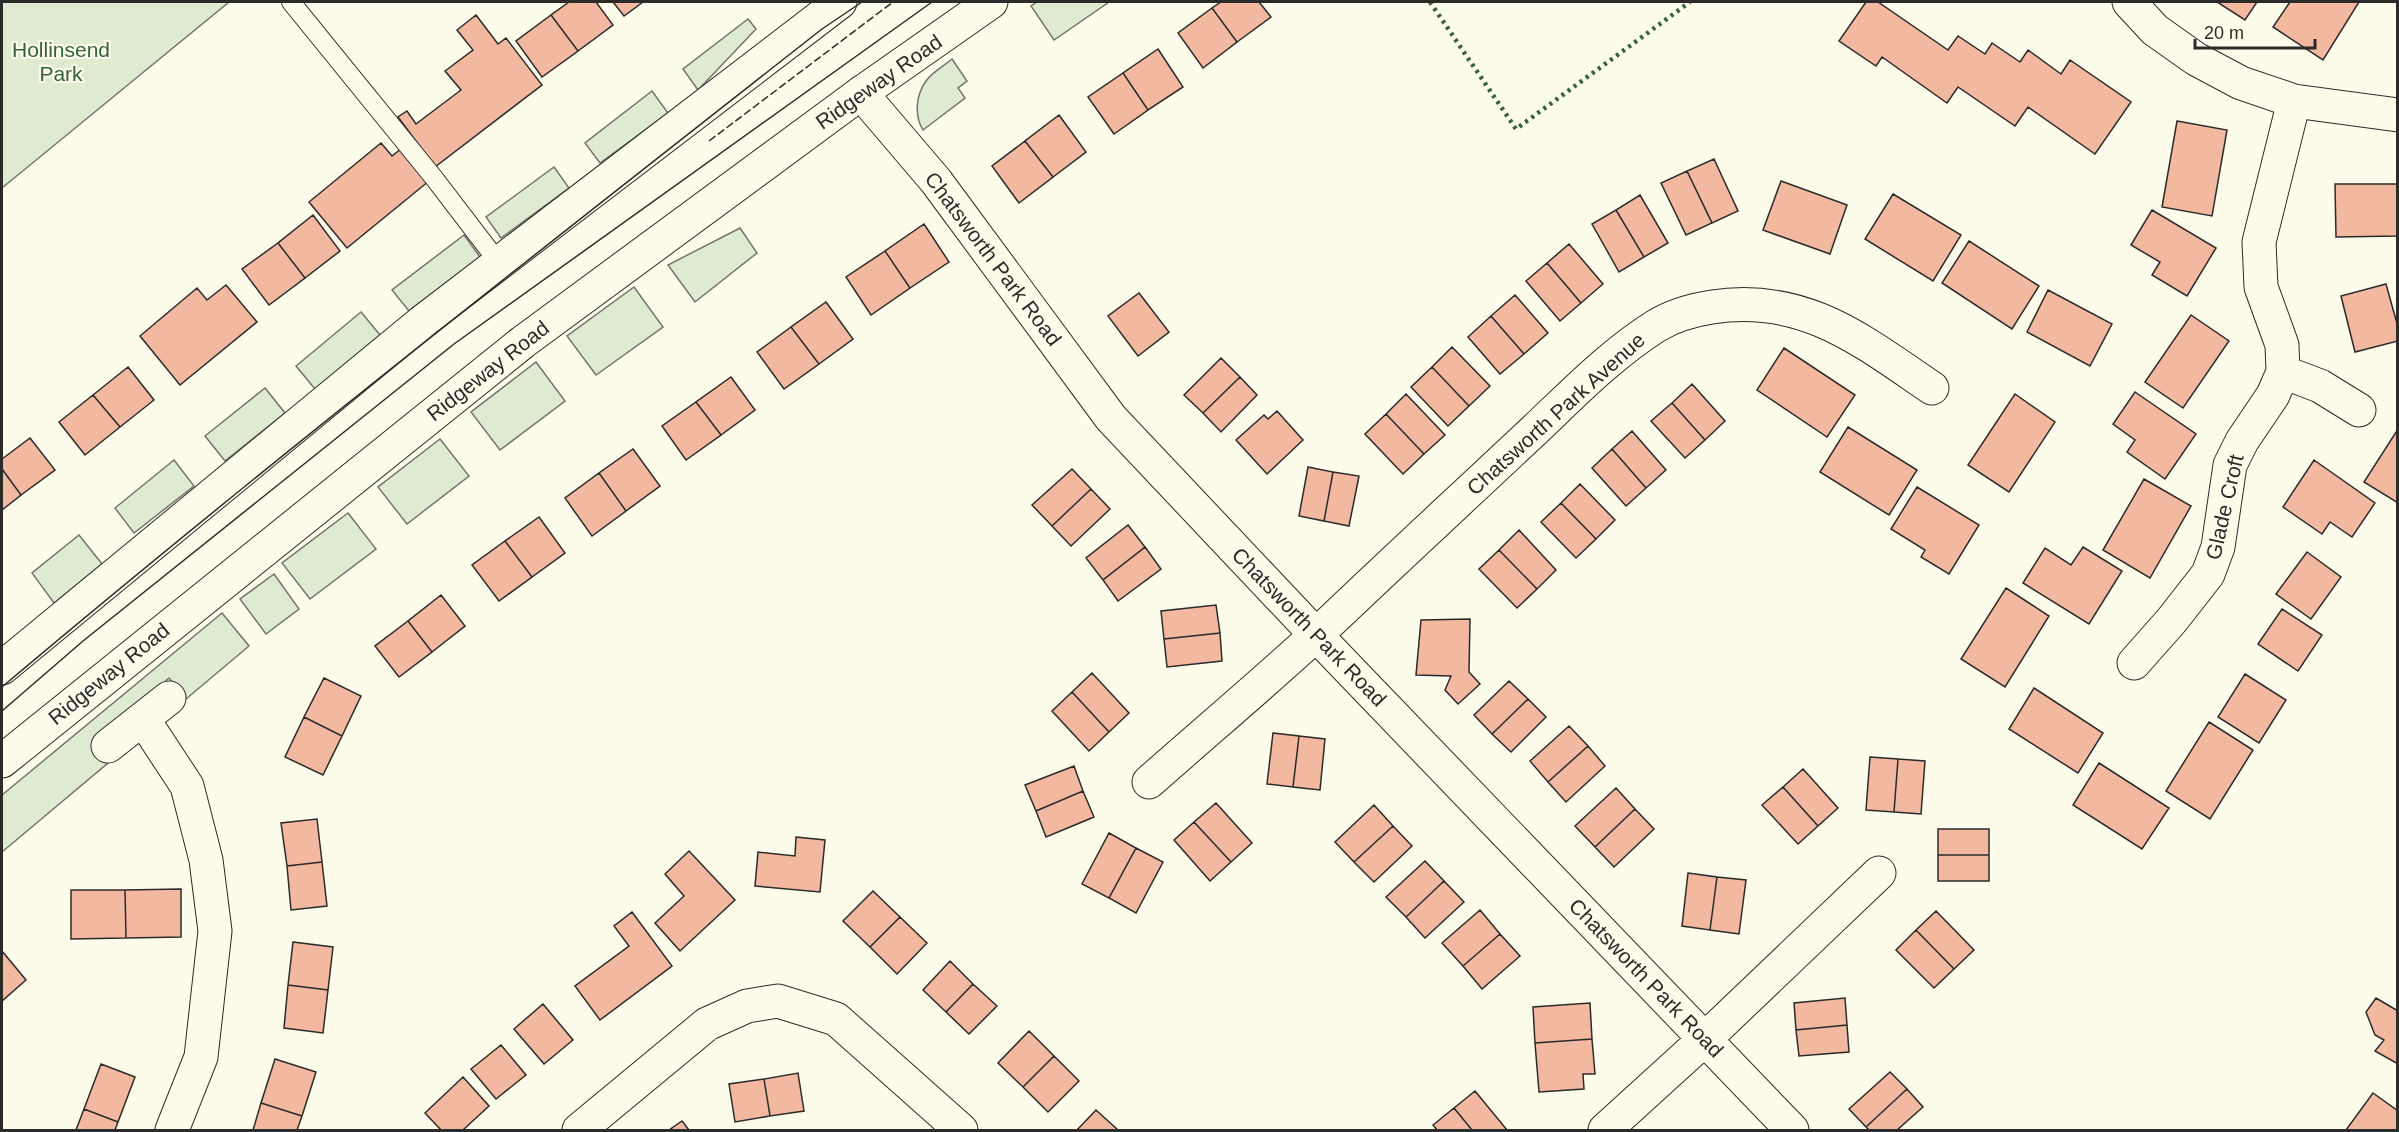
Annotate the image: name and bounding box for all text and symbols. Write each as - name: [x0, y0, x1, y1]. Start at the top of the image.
- scale bar: [2195, 12, 2315, 50]
- text: 20 m: [2204, 23, 2244, 43]
- street label: Ridgeway Road: [811, 30, 946, 134]
- park label: Hollinsend Park: [12, 38, 110, 85]
- street label: Chatsworth Park Road: [921, 167, 1066, 350]
- street label: Ridgeway Road: [422, 316, 553, 425]
- street label: Chatsworth Park Avenue: [1462, 328, 1649, 499]
- street label: Glade Croft: [2201, 452, 2248, 562]
- street label: Chatsworth Park Road: [1228, 543, 1391, 711]
- street label: Ridgeway Road: [44, 618, 174, 729]
- street label: Chatsworth Park Road: [1565, 894, 1728, 1062]

